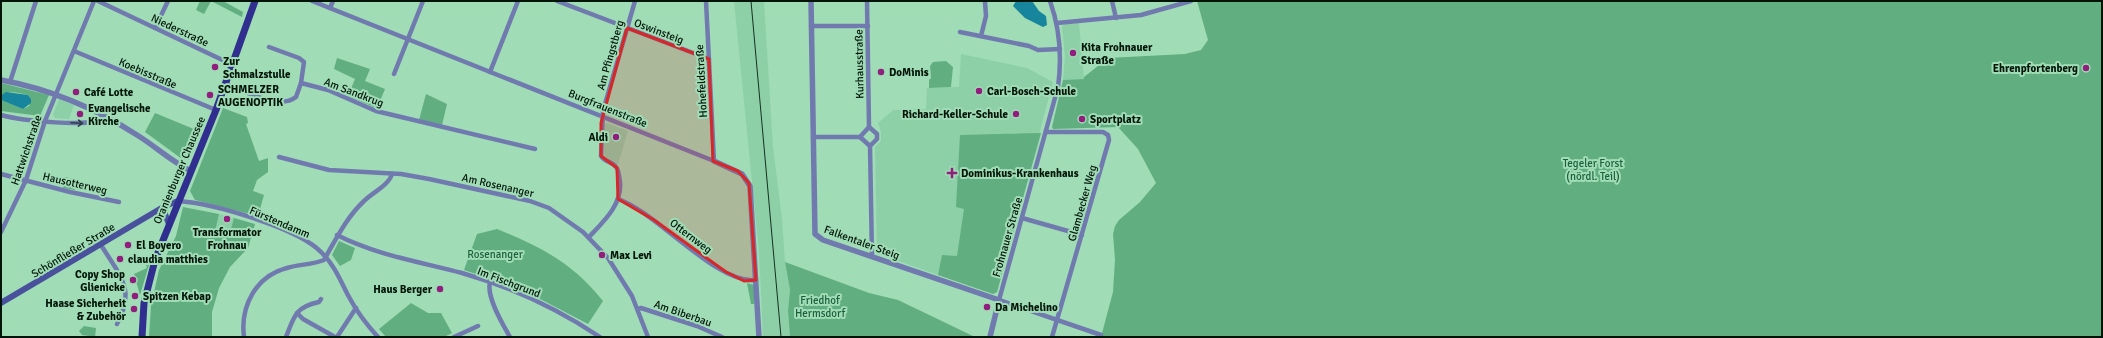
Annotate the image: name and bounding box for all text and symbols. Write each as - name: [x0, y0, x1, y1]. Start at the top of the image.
- street label: Niederstraße: [149, 11, 211, 49]
- street label: Oswinsteig: [632, 16, 686, 47]
- street label: Am Pfingstberg: [594, 18, 627, 92]
- street label: Kurhausstraße: [852, 29, 867, 99]
- place label: Kita Frohnauer Straße: [1081, 41, 1153, 67]
- street label: Hohefeldstraße: [693, 44, 710, 118]
- marker: Kita Frohnauer Straße: [1068, 48, 1078, 58]
- street label: Koebisstraße: [117, 55, 179, 92]
- place label: Zur Schmalzstulle: [223, 55, 291, 81]
- marker: Zur Schmalzstulle: [210, 62, 220, 72]
- place label: Ehrenpfortenberg: [1993, 62, 2078, 75]
- marker: Ehrenpfortenberg: [2081, 63, 2091, 73]
- place label: DoMinis: [889, 66, 929, 79]
- marker: DoMinis: [876, 67, 886, 77]
- street label: Am Sandkrug: [322, 75, 386, 110]
- place label: SCHMELZER AUGENOPTIK: [218, 83, 283, 109]
- place label: Carl-Bosch-Schule: [987, 85, 1077, 98]
- place label: Café Lotte: [84, 86, 134, 99]
- marker: Carl-Bosch-Schule: [974, 86, 984, 96]
- marker: Café Lotte: [71, 87, 81, 97]
- street label: Burgfrauenstraße: [566, 87, 649, 130]
- marker: SCHMELZER AUGENOPTIK: [205, 90, 215, 100]
- place label: Evangelische Kirche: [88, 102, 151, 128]
- place label: Richard-Keller-Schule: [902, 108, 1009, 121]
- marker: Evangelische Kirche: [75, 109, 85, 119]
- marker: Richard-Keller-Schule: [1011, 109, 1021, 119]
- street label: Hattwichstraße: [8, 113, 45, 187]
- place label: Sportplatz: [1090, 113, 1141, 126]
- street label: Oranienburger Chaussee: [151, 114, 208, 226]
- marker: Sportplatz: [1077, 114, 1087, 124]
- one-way arrow: [70, 120, 83, 127]
- place label: Aldi: [589, 131, 608, 144]
- marker: Aldi: [611, 132, 621, 142]
- park label: Tegeler Forst (nördl. Teil): [1563, 157, 1623, 183]
- street label: Glambecker Weg: [1065, 163, 1100, 243]
- marker: Dominikus-Krankenhaus: [946, 167, 958, 179]
- place label: Dominikus-Krankenhaus: [961, 167, 1079, 180]
- street label: Hausotterweg: [41, 170, 109, 197]
- street label: Am Rosenanger: [461, 171, 535, 200]
- street label: Frohnauer Straße: [990, 196, 1025, 279]
- street label: Fürstendamm: [248, 204, 312, 241]
- marker: Transformator Frohnau: [222, 214, 232, 224]
- street label: Otternweg: [667, 216, 714, 257]
- street label: Schönfließer Straße: [29, 220, 117, 280]
- street label: Falkentaler Steig: [822, 223, 902, 262]
- place label: Transformator Frohnau: [193, 226, 262, 252]
- place label: El Boyero: [136, 239, 182, 252]
- marker: El Boyero: [123, 240, 133, 250]
- park label: Rosenanger: [467, 248, 523, 261]
- place label: Max Levi: [610, 249, 652, 262]
- marker: Max Levi: [597, 250, 607, 260]
- place label: claudia matthies: [128, 253, 208, 266]
- marker: claudia matthies: [115, 254, 125, 264]
- street label: Im Fischgrund: [475, 264, 543, 301]
- place label: Copy Shop Glienicke: [75, 268, 126, 294]
- marker: Copy Shop Glienicke: [128, 275, 138, 285]
- place label: Haus Berger: [373, 283, 433, 296]
- marker: Haus Berger: [435, 284, 445, 294]
- place label: Spitzen Kebap: [143, 290, 211, 303]
- marker: Spitzen Kebap: [130, 291, 140, 301]
- park label: Friedhof Hermsdorf: [795, 294, 846, 320]
- place label: Haase Sicherheit & Zubehör: [45, 297, 127, 323]
- street label: Am Biberbau: [652, 298, 713, 329]
- place label: Da Michelino: [995, 301, 1058, 314]
- marker: Da Michelino: [982, 302, 992, 312]
- marker: Haase Sicherheit & Zubehör: [129, 304, 139, 314]

